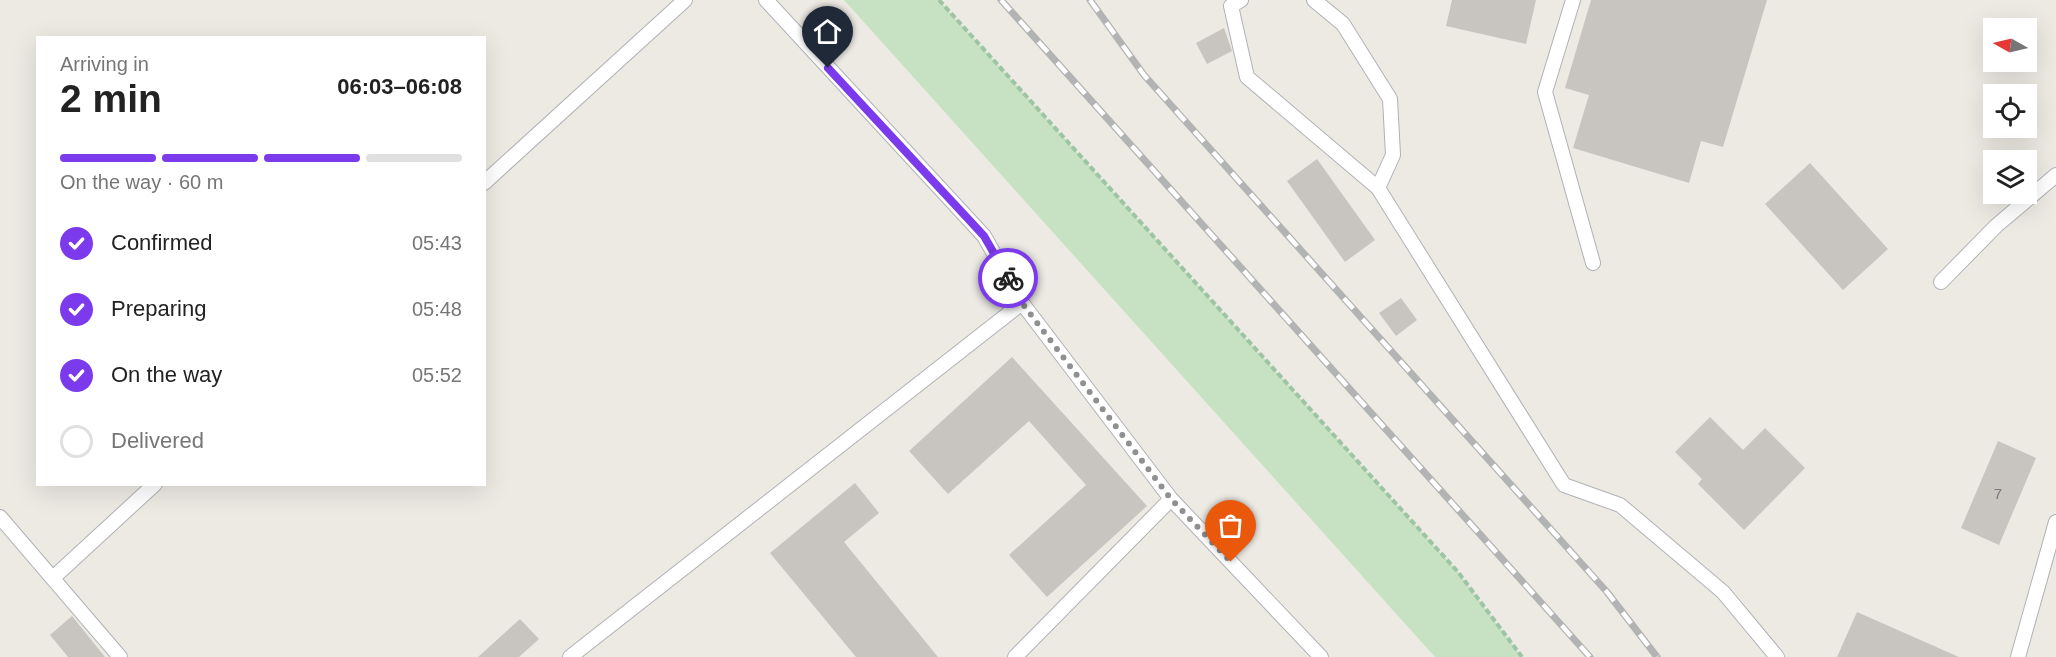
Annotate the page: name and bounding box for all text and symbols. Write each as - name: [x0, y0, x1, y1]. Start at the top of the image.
- pin: [802, 6, 853, 68]
- icon: home: [811, 15, 844, 48]
- north arrow: [1983, 18, 2037, 72]
- map controls: [1983, 18, 2037, 204]
- text: Arriving in: [60, 53, 149, 75]
- text: 06:03–06:08: [337, 74, 462, 99]
- text: 2 min: [60, 77, 162, 120]
- button: locate: [1983, 84, 2037, 138]
- button: layers: [1983, 150, 2037, 204]
- text: On the way · 60 m: [60, 171, 223, 193]
- icon: check: [60, 227, 93, 260]
- text: Confirmed: [111, 230, 212, 255]
- text: 05:43: [412, 232, 462, 254]
- courier: [978, 248, 1038, 308]
- icon: bike: [992, 262, 1025, 295]
- icon: check: [60, 293, 93, 326]
- text: Preparing: [111, 296, 206, 321]
- text: 05:48: [412, 298, 462, 320]
- icon: check: [60, 359, 93, 392]
- text: On the way: [111, 362, 222, 387]
- text: 05:52: [412, 364, 462, 386]
- text: Delivered: [111, 428, 204, 453]
- house number: 7: [1994, 485, 2002, 502]
- pin: [1205, 500, 1256, 562]
- icon: bag: [1214, 509, 1247, 542]

